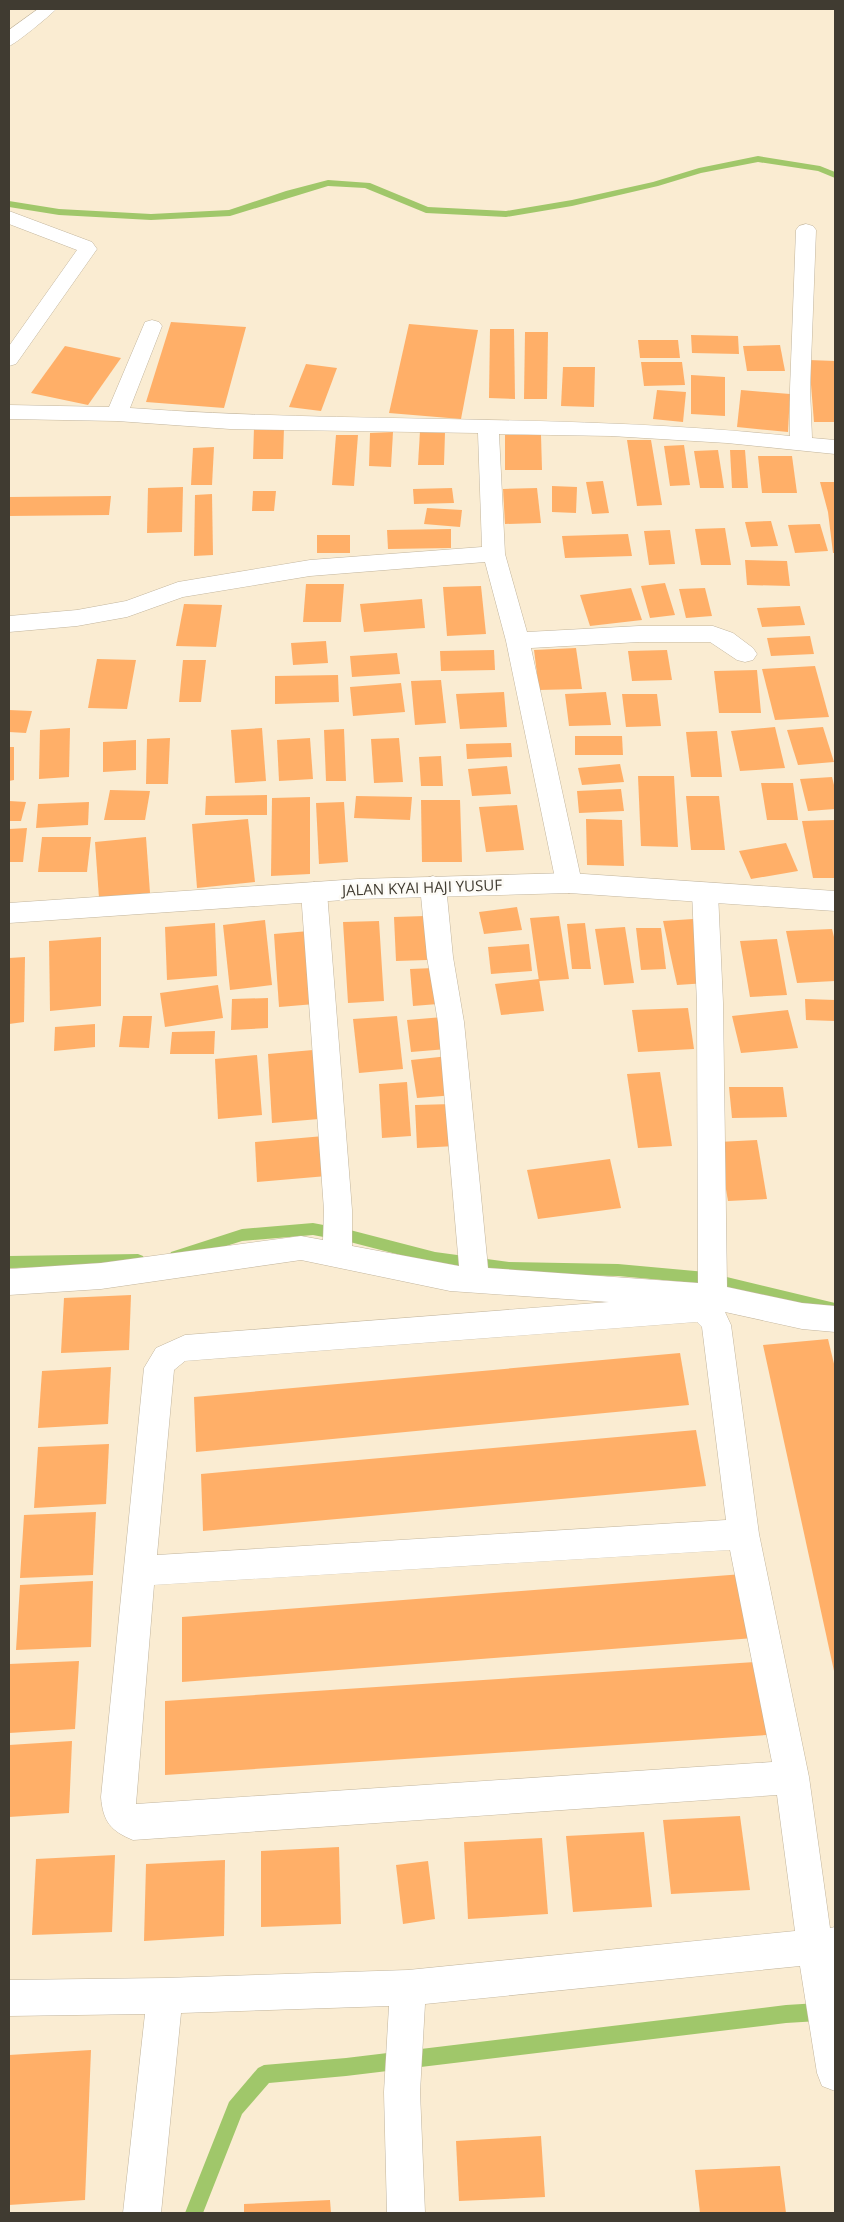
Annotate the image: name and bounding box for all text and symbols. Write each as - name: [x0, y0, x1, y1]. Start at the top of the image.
- street label: JALAN KYAI HAJI YUSUF: [340, 874, 503, 900]

